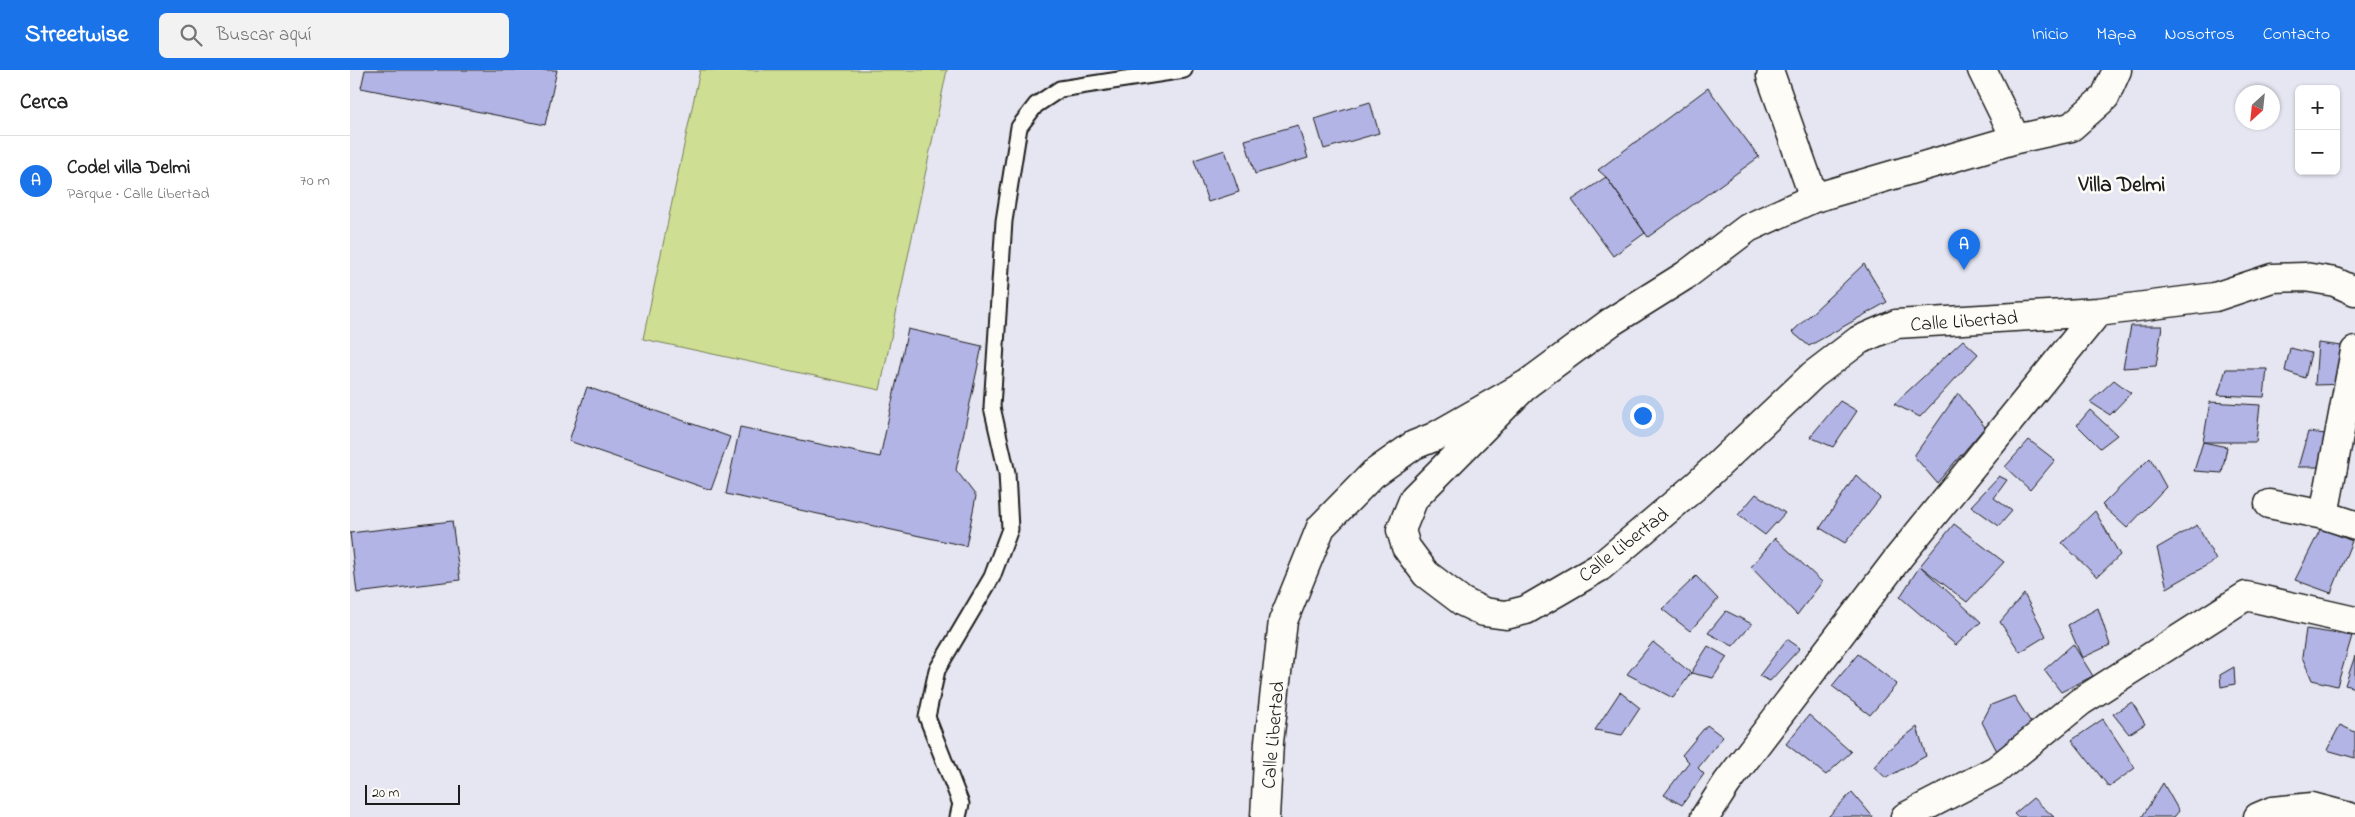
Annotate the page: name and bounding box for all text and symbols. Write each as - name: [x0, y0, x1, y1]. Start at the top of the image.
- search box: [159, 13, 509, 58]
- text: Streetwise: [25, 18, 129, 53]
- icon: search: [177, 21, 205, 49]
- text: Buscar aquí: [217, 22, 312, 49]
- text: Inicio: [2031, 22, 2068, 48]
- text: Mapa: [2096, 22, 2137, 48]
- text: Nosotros: [2165, 22, 2235, 48]
- text: Contacto: [2263, 22, 2330, 48]
- north arrow: [2235, 85, 2280, 130]
- map controls: [2295, 85, 2340, 175]
- button: +: [2295, 85, 2340, 130]
- text: Cerca: [20, 88, 68, 118]
- button: −: [2295, 130, 2340, 175]
- text: Codel villa Delmi: [67, 155, 190, 182]
- text: A: [31, 169, 41, 193]
- text: 70 m: [300, 169, 330, 193]
- district label: Villa Delmi: [2078, 171, 2166, 201]
- text: Parque · Calle Libertad: [67, 182, 210, 206]
- pin: A: [1948, 229, 1980, 270]
- street label: Calle Libertad: [1909, 304, 2019, 341]
- your location: [1630, 403, 1656, 429]
- street label: Calle Libertad: [1573, 501, 1676, 591]
- street label: Calle Libertad: [1255, 680, 1294, 790]
- scale bar: [365, 782, 460, 805]
- text: 20 m: [372, 783, 399, 804]

